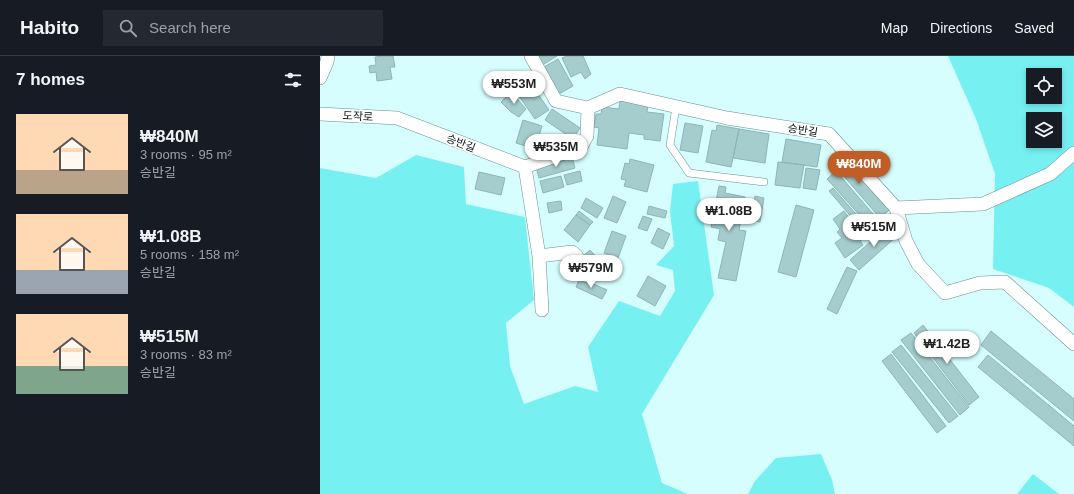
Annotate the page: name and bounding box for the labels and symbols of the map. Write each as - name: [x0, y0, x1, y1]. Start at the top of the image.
- pin: ₩553M: [486, 71, 542, 105]
- street label: 도작로: [343, 109, 373, 123]
- street label: 승반길: [787, 122, 819, 138]
- street label: 승반길: [445, 132, 477, 154]
- pin: ₩535M: [528, 134, 584, 168]
- pin: ₩840M: [831, 151, 887, 185]
- pin: ₩1.08B: [696, 198, 762, 232]
- pin: ₩515M: [846, 214, 902, 248]
- pin: ₩579M: [563, 255, 619, 289]
- pin: ₩1.42B: [914, 331, 980, 365]

